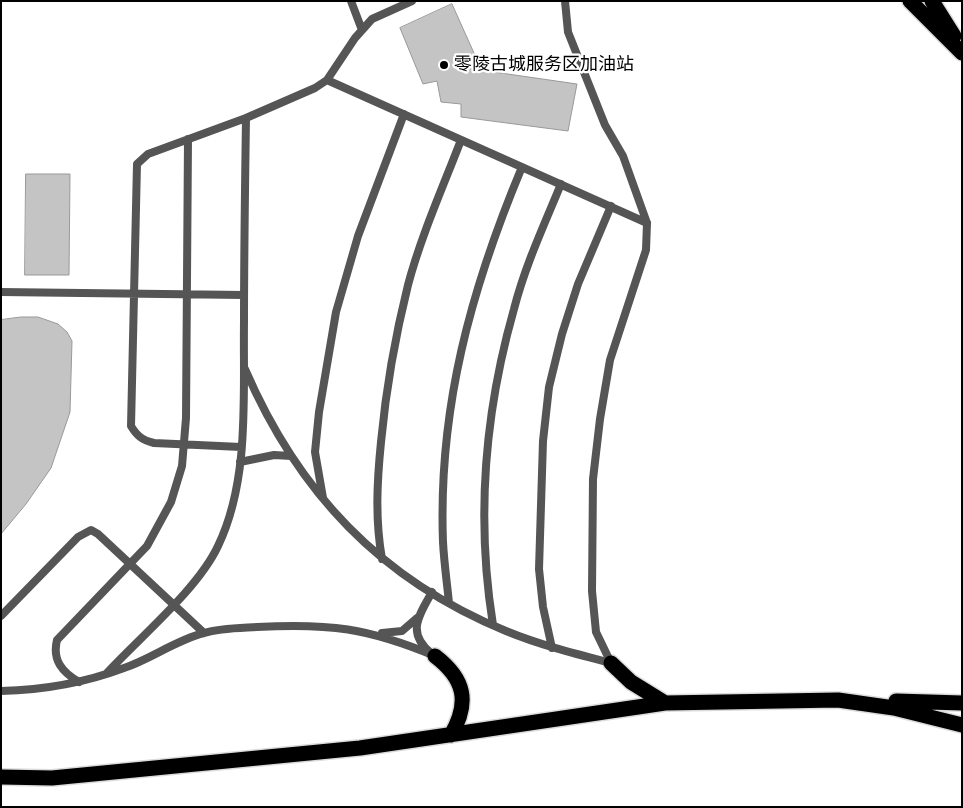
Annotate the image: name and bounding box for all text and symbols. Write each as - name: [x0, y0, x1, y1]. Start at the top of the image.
- place label: 零陵古城服务区加油站: [454, 54, 634, 76]
- marker: 零陵古城服务区加油站: [438, 59, 450, 71]

